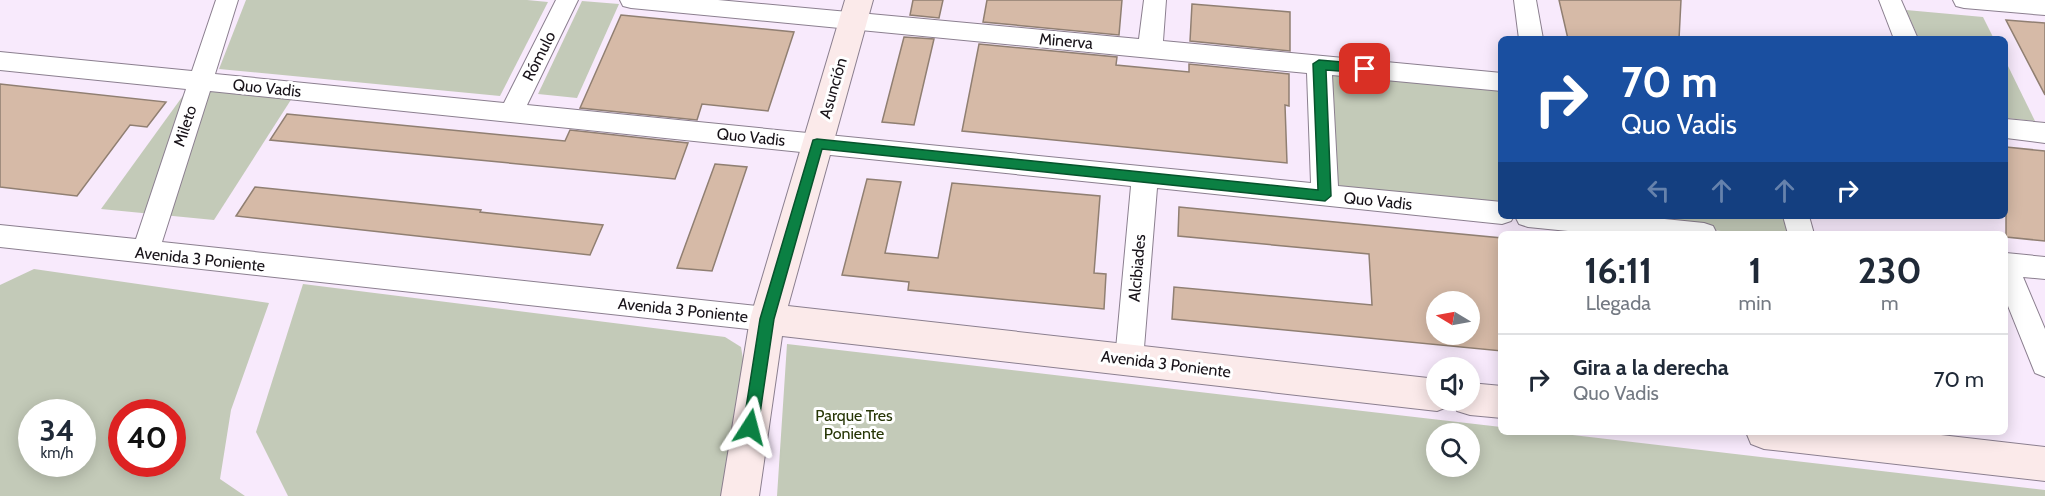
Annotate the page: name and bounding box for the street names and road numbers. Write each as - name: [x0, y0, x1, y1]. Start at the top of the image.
- street label: Rómulo: [518, 28, 560, 84]
- street label: Minerva: [1038, 29, 1094, 53]
- street label: Asunción: [815, 55, 851, 121]
- street label: Quo Vadis: [232, 75, 303, 101]
- street label: Mileto: [169, 103, 201, 149]
- street label: Quo Vadis: [716, 124, 787, 150]
- street label: Quo Vadis: [1343, 188, 1414, 214]
- street label: Alcibiades: [1125, 233, 1149, 303]
- street label: Avenida 3 Poniente: [134, 243, 266, 275]
- street label: Avenida 3 Poniente: [617, 294, 749, 326]
- street label: Avenida 3 Poniente: [1100, 347, 1232, 381]

